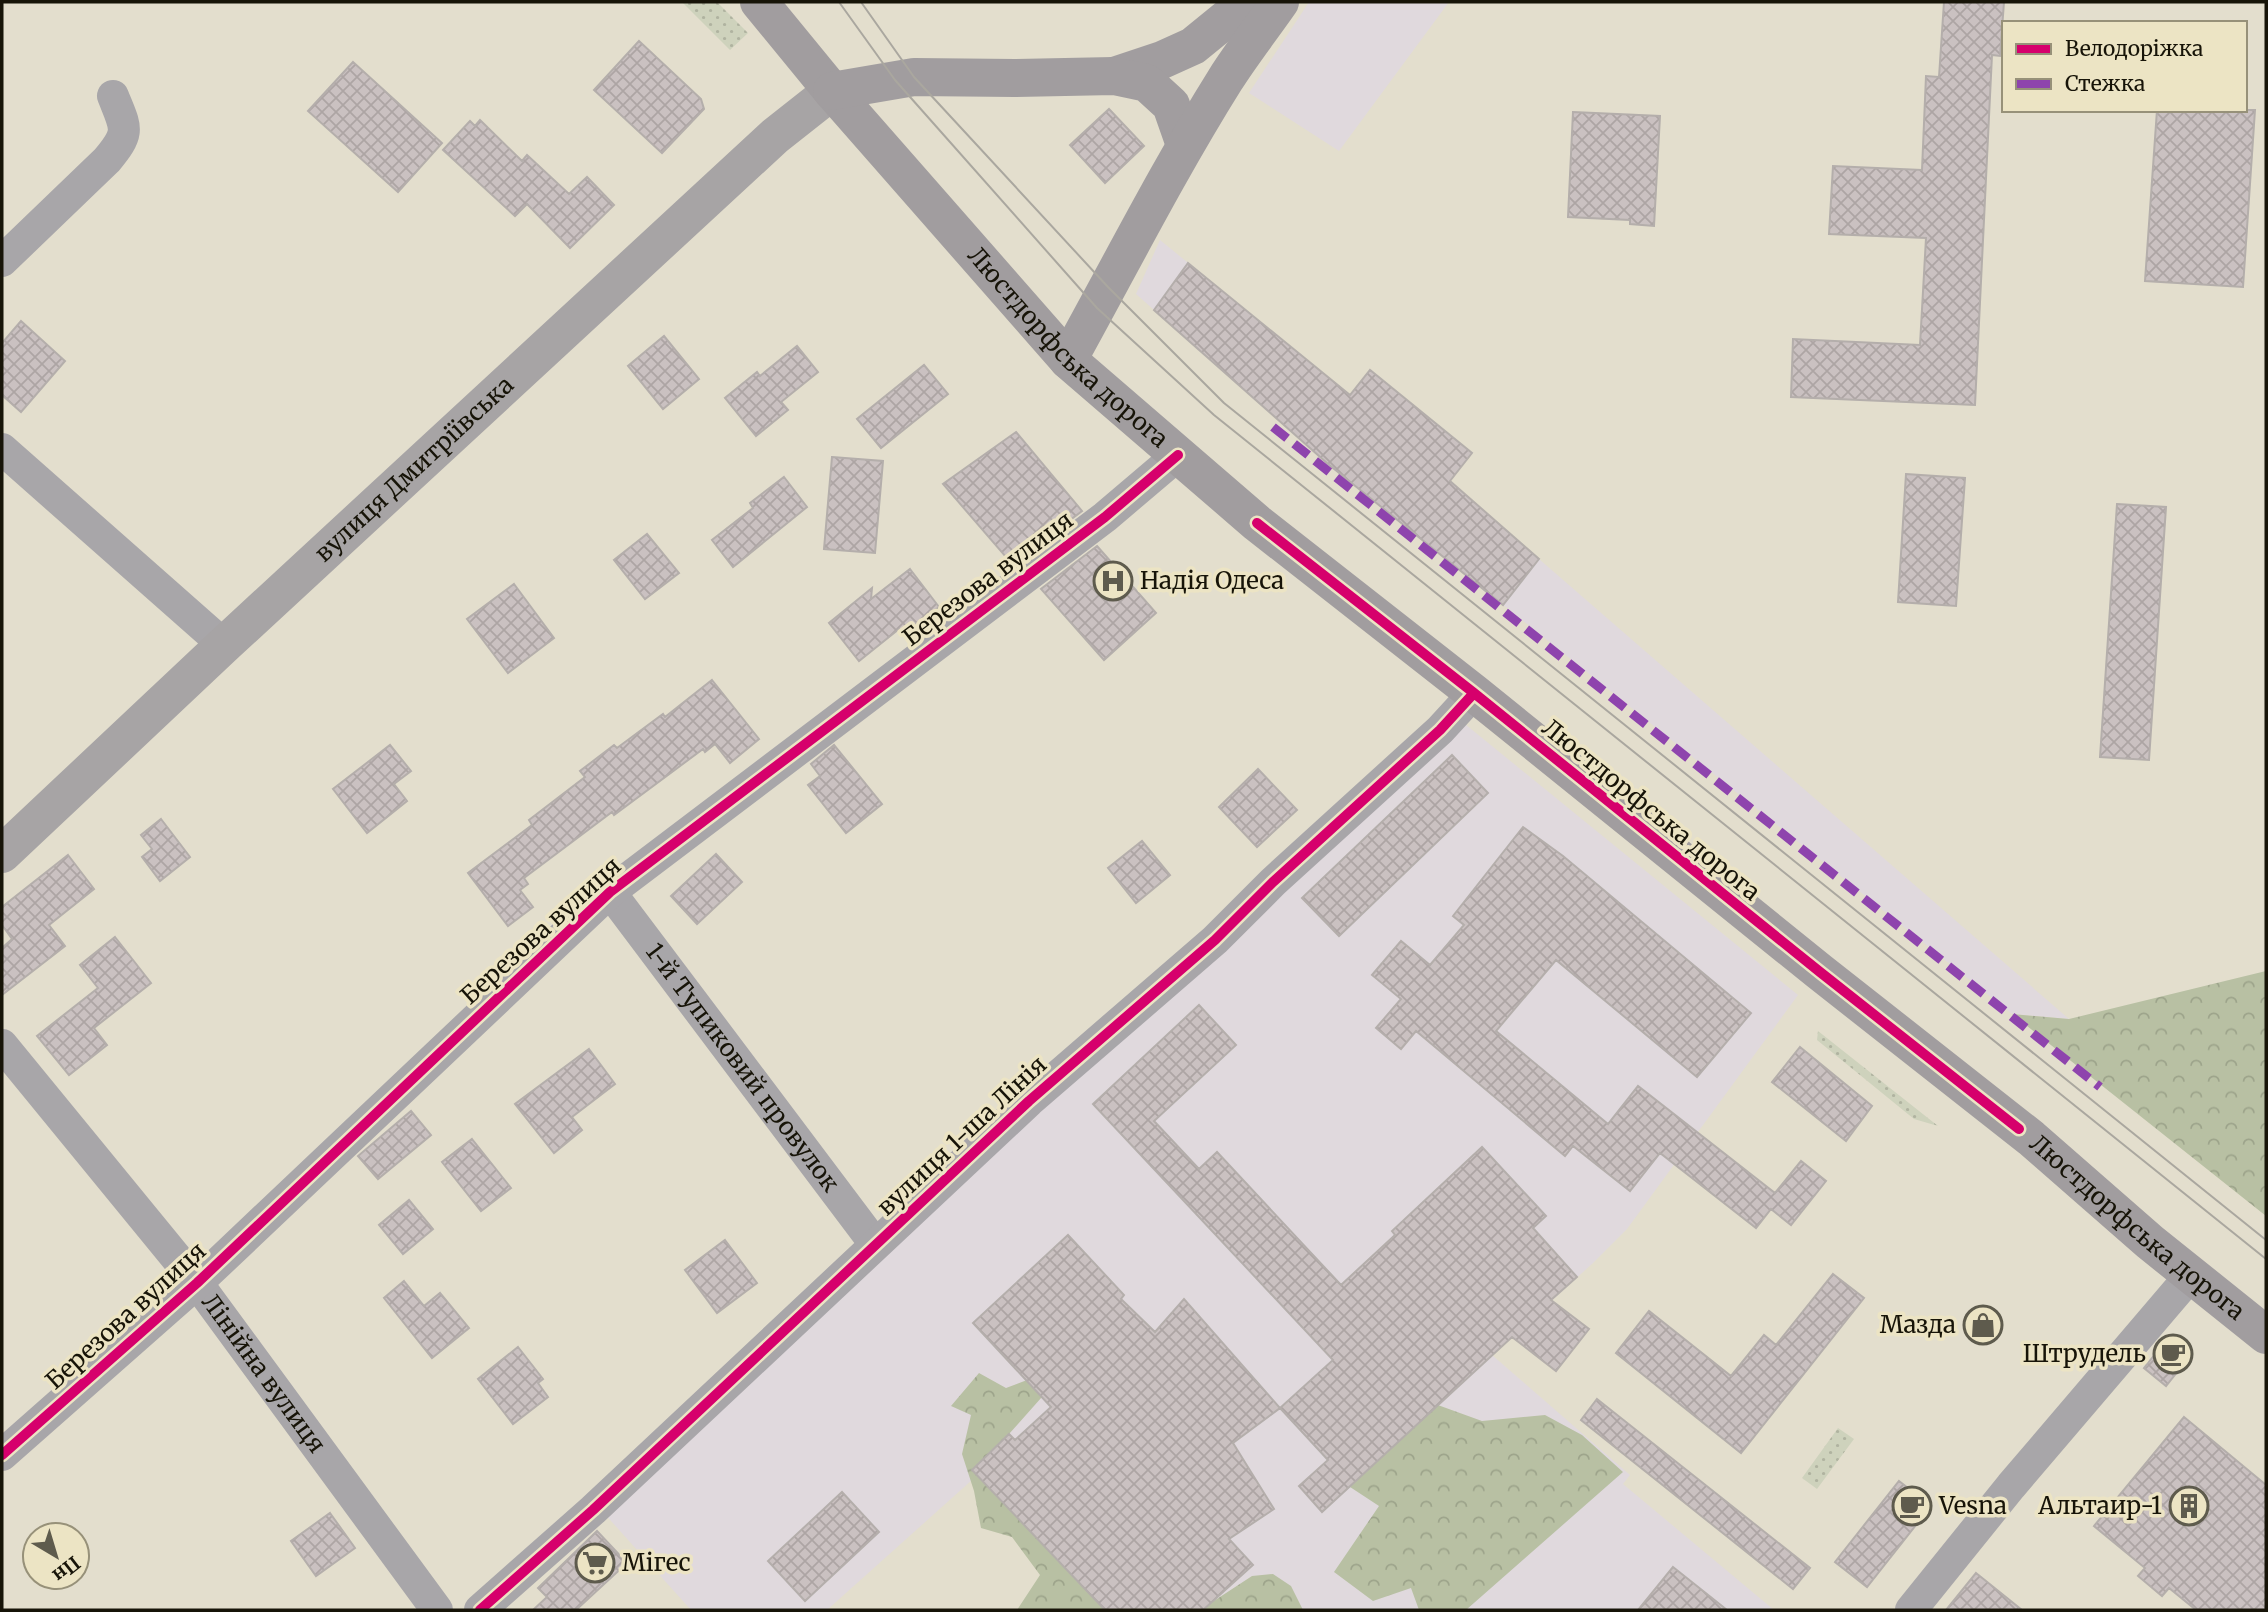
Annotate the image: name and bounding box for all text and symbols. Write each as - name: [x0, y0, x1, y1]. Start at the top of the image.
- legend: [2002, 21, 2247, 112]
- text: Велодоріжка: [2065, 35, 2203, 62]
- text: Стежка: [2065, 70, 2145, 97]
- street label: Люстдорфська дорога: [961, 240, 1175, 454]
- street label: вулиця Дмитріївська: [308, 369, 520, 568]
- street label: Березова вулиця: [896, 504, 1079, 653]
- hospital icon: Надія Одеса: [1092, 560, 1134, 602]
- place label: Надія Одеса: [1140, 565, 1284, 596]
- street label: Люстдорфська дорога: [1536, 712, 1767, 907]
- street label: Березова вулиця: [454, 850, 627, 1011]
- street label: 1-й Тупиковий провулок: [639, 937, 846, 1198]
- street label: вулиця 1-ша Лінія: [870, 1049, 1053, 1222]
- street label: Люстдорфська дорога: [2023, 1128, 2251, 1327]
- street label: Березова вулиця: [39, 1235, 212, 1396]
- street label: Лінійна вулиця: [195, 1288, 332, 1459]
- shop icon: Мазда: [1962, 1304, 2004, 1346]
- place label: Мазда: [1880, 1309, 1956, 1340]
- cafe icon: Штрудель: [2152, 1333, 2194, 1375]
- place label: Штрудель: [2022, 1338, 2146, 1369]
- cafe icon: Vesna: [1891, 1485, 1933, 1527]
- building icon: Альтаир-1: [2168, 1485, 2210, 1527]
- place label: Vesna: [1938, 1490, 2007, 1521]
- place label: Альтаир-1: [2037, 1490, 2162, 1521]
- north arrow: [21, 1521, 91, 1591]
- supermarket icon: Мігес: [574, 1542, 616, 1584]
- place label: Мігес: [622, 1547, 691, 1578]
- text: Пн: [48, 1551, 85, 1588]

